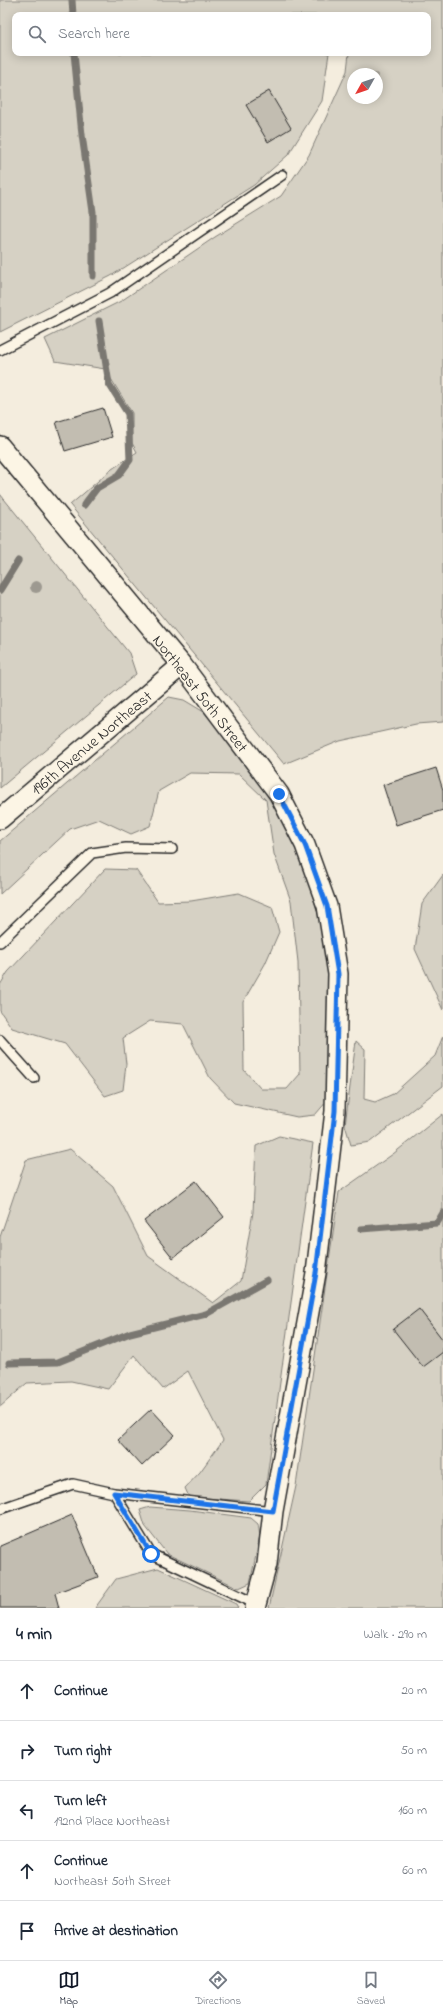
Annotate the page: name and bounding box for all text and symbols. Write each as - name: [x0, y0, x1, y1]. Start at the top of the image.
- search box: [12, 12, 431, 56]
- icon: search: [26, 23, 48, 45]
- text: Search here: [58, 23, 130, 45]
- north arrow: [347, 68, 383, 104]
- street label: Northeast 50th Street: [146, 630, 254, 759]
- street label: 196th Avenue Northeast: [26, 685, 159, 802]
- route end: [270, 785, 288, 803]
- route start: [142, 1545, 160, 1563]
- text: 4 min: [16, 1622, 52, 1647]
- text: Walk · 290 m: [363, 1625, 427, 1644]
- icon: ahead: [16, 1680, 38, 1702]
- text: Continue: [54, 1680, 108, 1702]
- text: 20 m: [402, 1681, 427, 1700]
- icon: right: [16, 1740, 38, 1762]
- text: Turn right: [54, 1740, 112, 1762]
- text: 50 m: [401, 1741, 427, 1760]
- text: Turn left: [54, 1790, 107, 1812]
- icon: left: [16, 1800, 38, 1822]
- text: 160 m: [398, 1801, 427, 1820]
- text: 192nd Place Northeast: [54, 1812, 170, 1831]
- text: Continue: [54, 1850, 108, 1872]
- icon: ahead: [16, 1860, 38, 1882]
- text: 60 m: [402, 1861, 427, 1880]
- text: Northeast 50th Street: [54, 1872, 171, 1891]
- icon: arrive: [16, 1920, 38, 1942]
- text: Arrive at destination: [54, 1920, 178, 1942]
- tab: Map: [58, 1969, 80, 2009]
- tab: Directions: [195, 1969, 241, 2009]
- tab: Saved: [357, 1969, 385, 2009]

